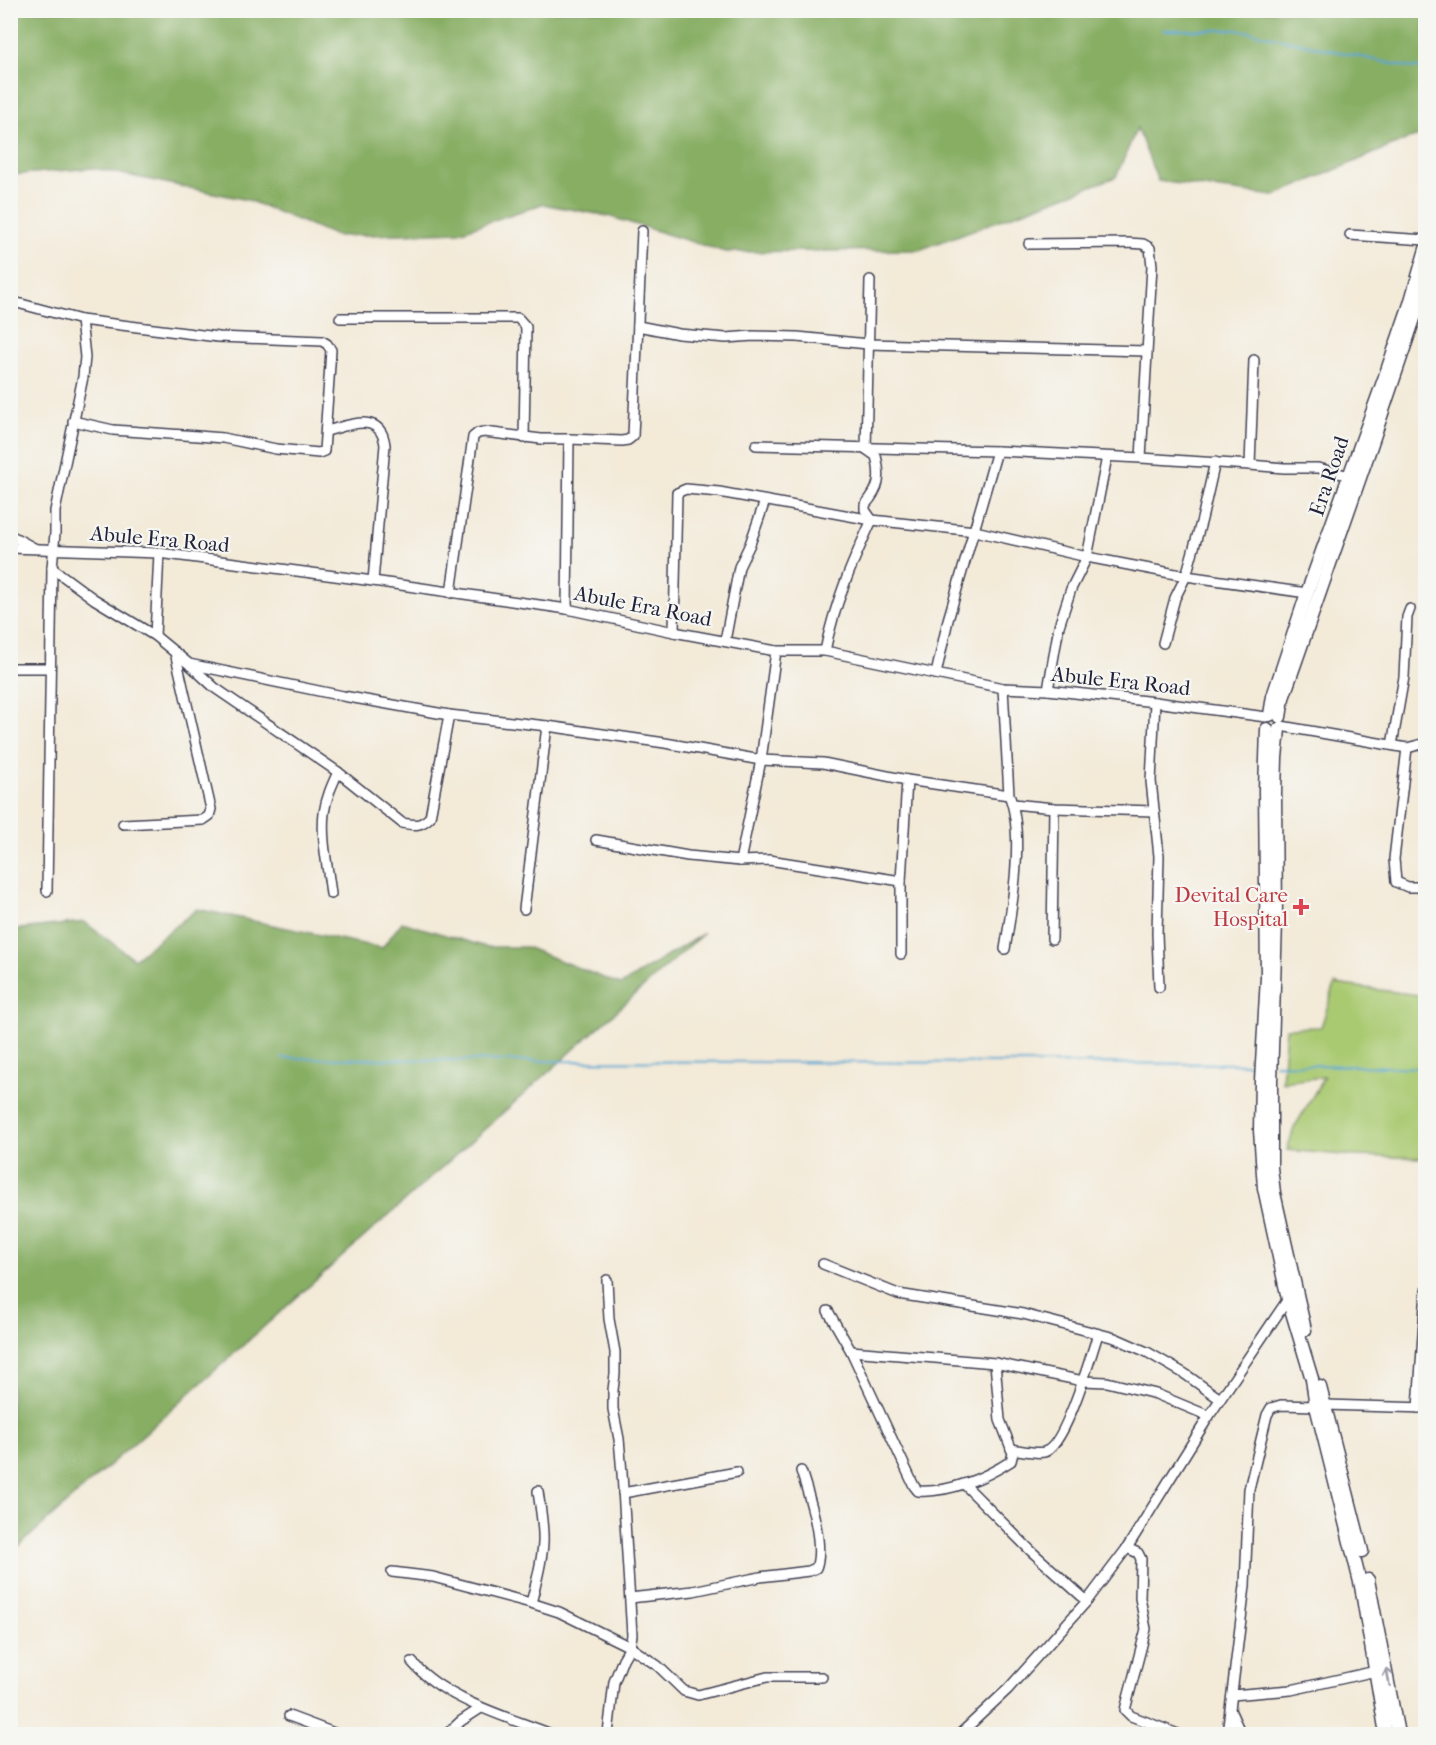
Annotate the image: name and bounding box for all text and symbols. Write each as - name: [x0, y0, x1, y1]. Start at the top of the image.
- street label: Era Road: [1304, 432, 1354, 519]
- street label: Abule Era Road: [88, 521, 231, 557]
- street label: Abule Era Road: [571, 581, 714, 631]
- street label: Abule Era Road: [1049, 662, 1192, 700]
- place label: Devital Care Hospital: [1175, 883, 1288, 931]
- marker: Devital Care Hospital: [1292, 898, 1310, 916]
- one-way arrow: [1382, 1668, 1393, 1687]

